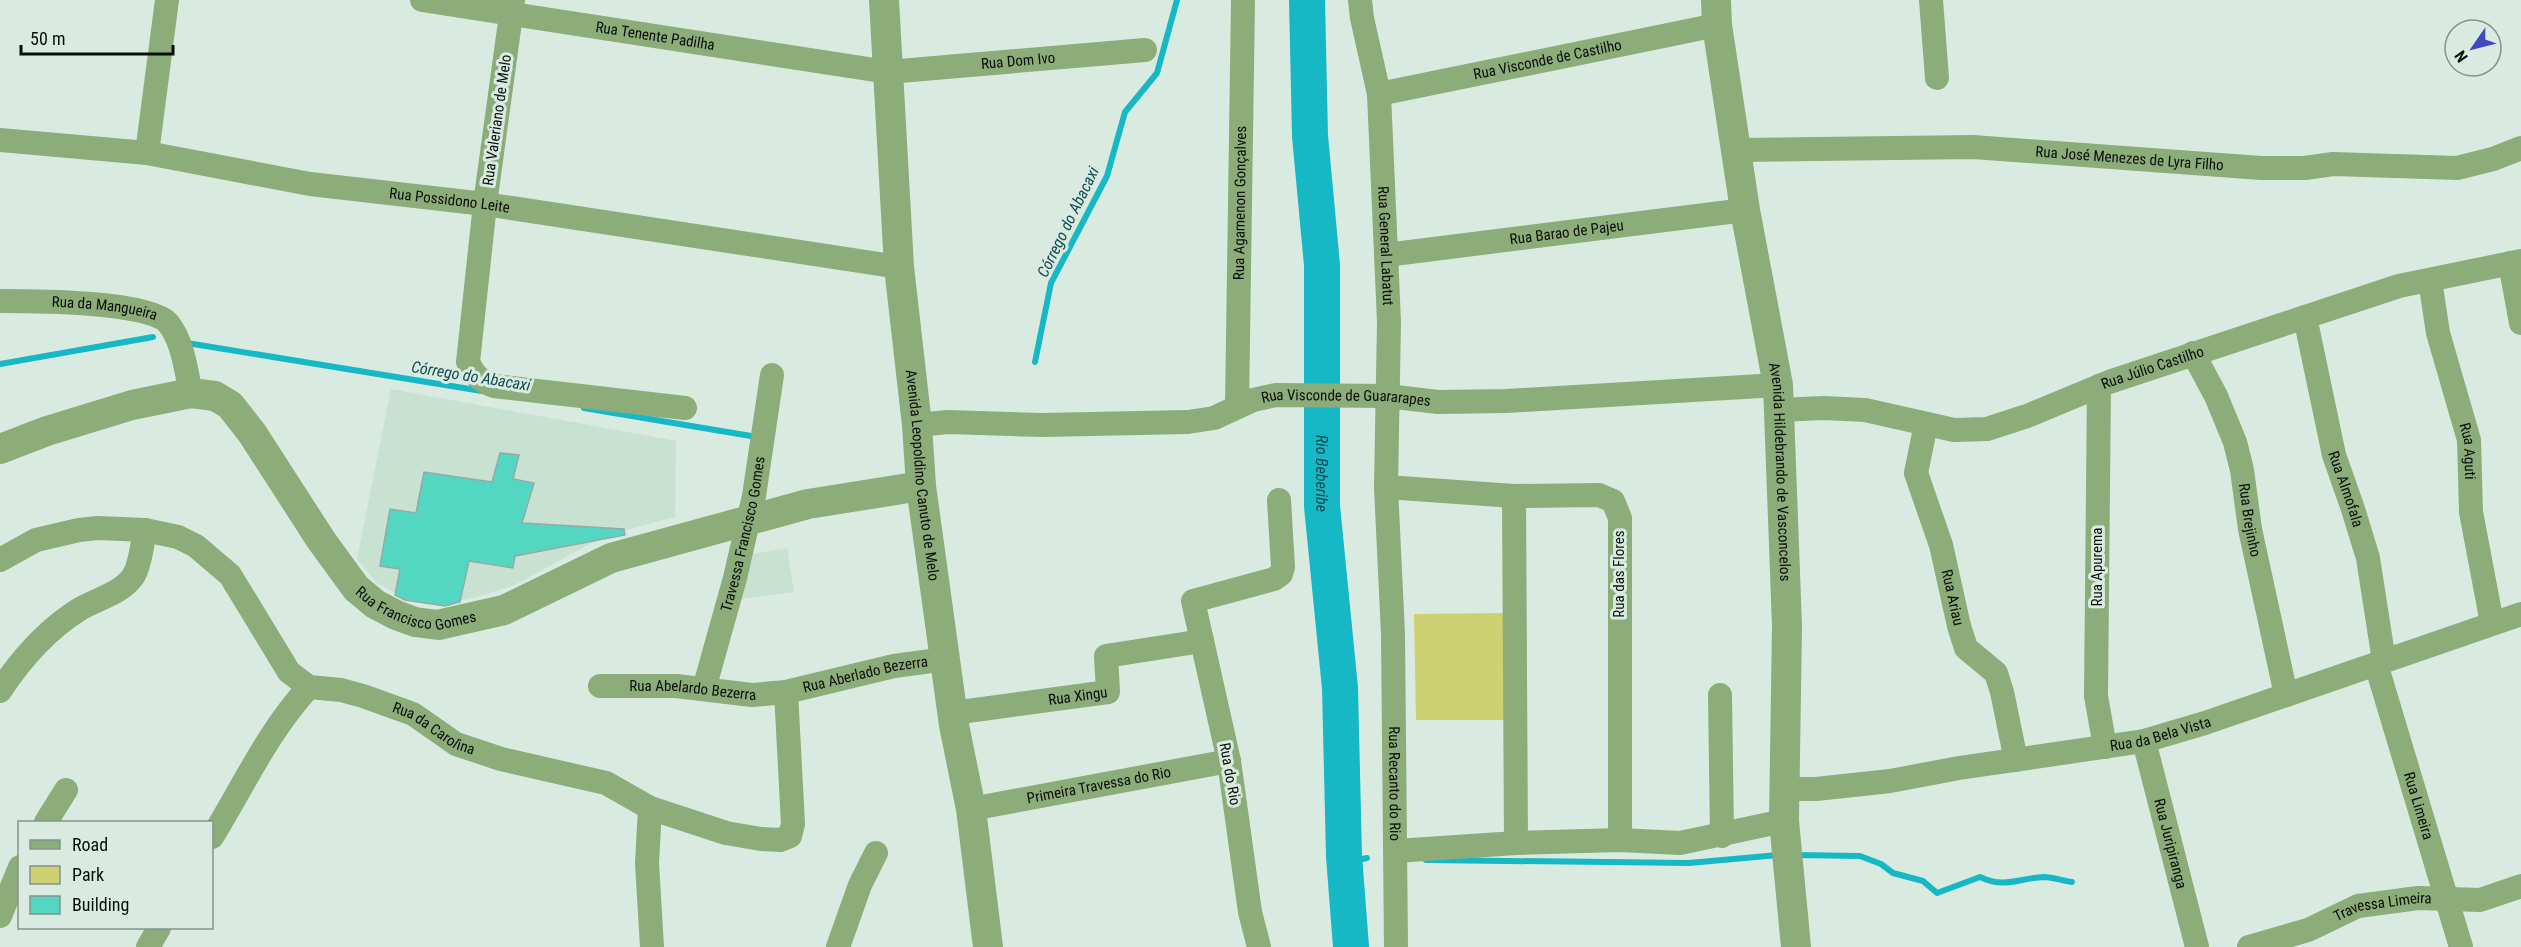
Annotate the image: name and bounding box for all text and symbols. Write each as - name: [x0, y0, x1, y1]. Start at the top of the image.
- scale bar: [21, 18, 172, 56]
- street label: Rua Tenente Padilha: [594, 18, 716, 54]
- north arrow: [2443, 18, 2503, 78]
- text: 50 m: [30, 28, 65, 49]
- street label: Rua Visconde de Castilho: [1472, 36, 1623, 84]
- text: N: [2451, 47, 2472, 66]
- street label: Rua Dom Ivo: [980, 49, 1056, 73]
- street label: Rua Valeriano de Melo: [479, 53, 515, 187]
- street label: Rua Agamenon Gonçalves: [1230, 126, 1250, 280]
- street label: Rua José Menezes de Lyra Filho: [2035, 143, 2224, 174]
- water label: Córrego do Abacaxi: [1033, 163, 1103, 280]
- street label: Rua Possidono Leite: [388, 184, 511, 217]
- street label: Rua General Labatut: [1374, 186, 1397, 306]
- street label: Rua Barao de Pajeu: [1509, 216, 1625, 248]
- street label: Rua da Mangueira: [51, 293, 160, 324]
- street label: Rua Júlio Castilho: [2098, 342, 2206, 393]
- water label: Córrego do Abacaxi: [410, 357, 532, 395]
- street label: Avenida Hildebrando de Vasconcelos: [1765, 361, 1794, 582]
- street label: Avenida Leopoldino Canuto de Melo: [902, 369, 943, 582]
- street label: Rua Visconde de Guararapes: [1260, 386, 1432, 410]
- street label: Rua Aguti: [2455, 421, 2479, 480]
- water label: Rio Beberibe: [1312, 435, 1332, 513]
- street label: Rua Almofala: [2324, 449, 2367, 529]
- street label: Travessa Francisco Gomes: [717, 455, 769, 614]
- street label: Rua Brejinho: [2235, 482, 2265, 559]
- street label: Rua Apurema: [2088, 527, 2106, 607]
- street label: Rua das Flores: [1610, 530, 1628, 618]
- street label: Rua Ariau: [1938, 568, 1968, 627]
- street label: Rua Francisco Gomes: [352, 583, 478, 634]
- street label: Rua Aberlado Bezerra: [801, 653, 929, 697]
- street label: Rua Abelardo Bezerra: [629, 677, 757, 704]
- street label: Rua Xingu: [1047, 683, 1109, 709]
- street label: Rua da Carolina: [390, 698, 477, 759]
- street label: Rua da Bela Vista: [2109, 713, 2213, 755]
- street label: Rua Recanto do Rio: [1385, 726, 1404, 841]
- street label: Rua do Rio: [1216, 741, 1244, 807]
- street label: Primeira Travessa do Rio: [1025, 763, 1172, 807]
- street label: Rua Limeira: [2400, 770, 2437, 842]
- street label: Rua Juripiranga: [2150, 797, 2191, 891]
- legend: [18, 821, 213, 929]
- text: Road: [72, 834, 108, 855]
- text: Park: [72, 864, 104, 885]
- street label: Travessa Limeira: [2331, 889, 2432, 925]
- text: Building: [72, 894, 129, 915]

